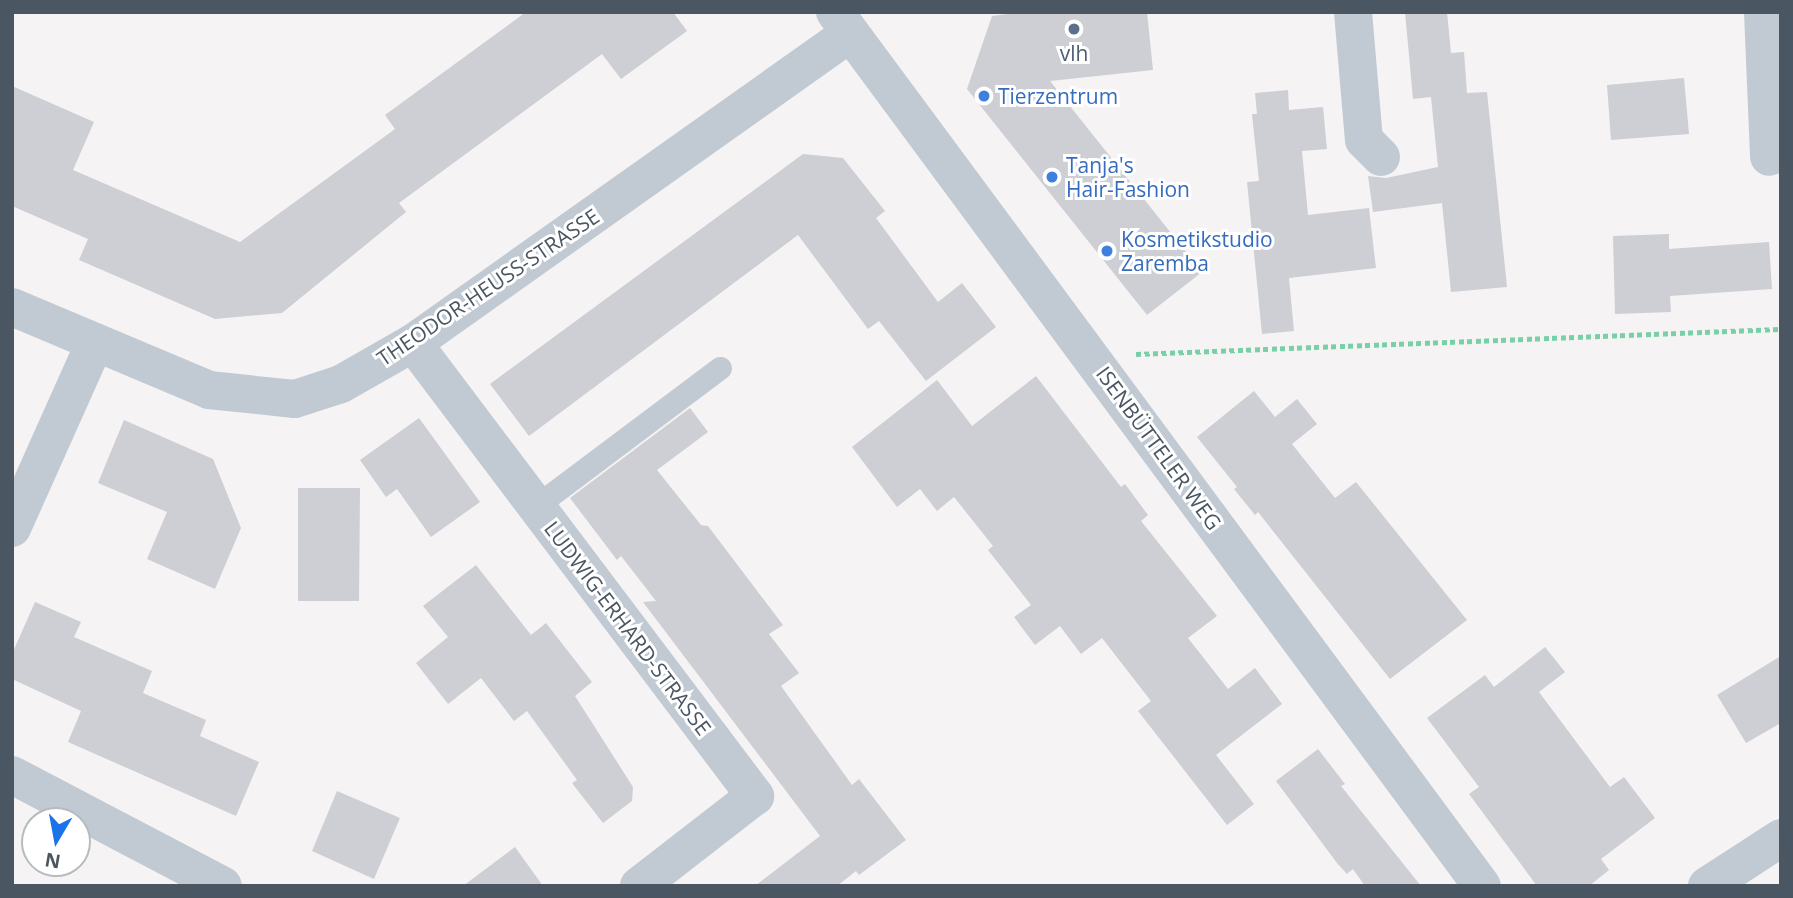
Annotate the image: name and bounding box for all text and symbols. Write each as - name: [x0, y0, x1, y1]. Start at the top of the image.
- marker: vlh: [1066, 21, 1082, 37]
- place label: vlh: [1060, 40, 1088, 66]
- place label: Tierzentrum: [998, 83, 1118, 109]
- marker: Tierzentrum: [976, 88, 992, 104]
- place label: Tanja's Hair-Fashion: [1066, 152, 1190, 202]
- marker: Tanja's Hair-Fashion: [1044, 169, 1060, 185]
- street label: THEODOR-HEUSS-STRASSE: [372, 203, 604, 371]
- place label: Kosmetikstudio Zaremba: [1121, 226, 1273, 276]
- marker: Kosmetikstudio Zaremba: [1099, 243, 1115, 259]
- street label: ISENBÜTTELER WEG: [1091, 361, 1227, 535]
- street label: LUDWIG-ERHARD-STRASSE: [539, 516, 717, 740]
- north arrow: [21, 807, 91, 877]
- text: N: [43, 847, 63, 875]

